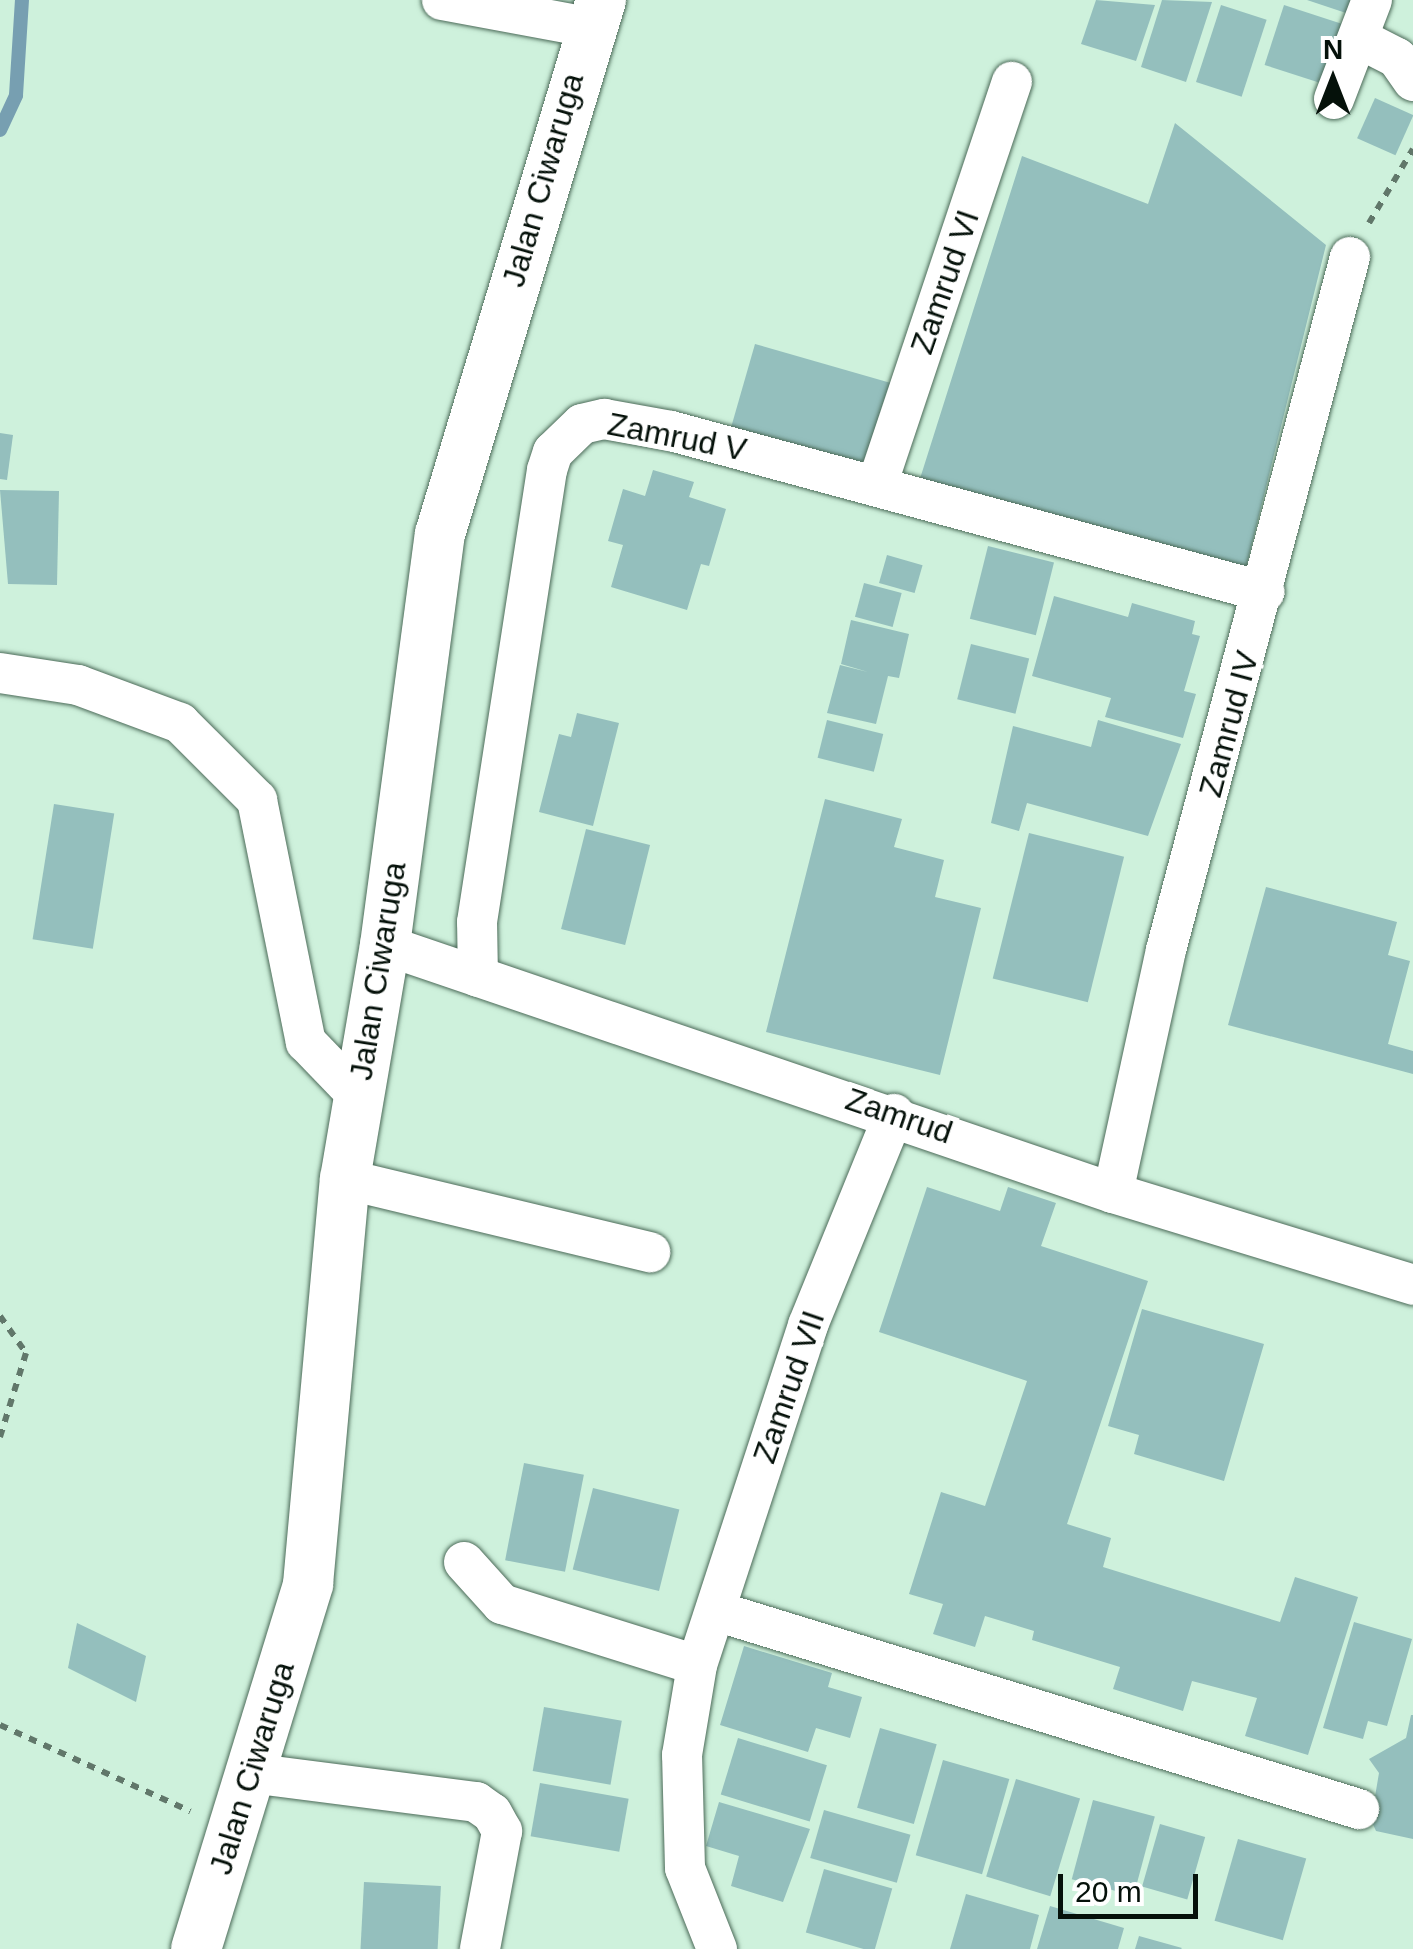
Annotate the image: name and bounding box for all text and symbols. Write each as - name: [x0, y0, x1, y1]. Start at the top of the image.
- north arrow: [1283, 30, 1383, 130]
- text: N: [1323, 34, 1343, 65]
- street label: Jalan Ciwaruga: [494, 69, 592, 291]
- street label: Zamrud VI: [903, 205, 987, 359]
- street label: Zamrud V: [604, 405, 750, 469]
- street label: Zamrud IV: [1191, 647, 1267, 801]
- street label: Jalan Ciwaruga: [342, 859, 414, 1083]
- street label: Zamrud: [841, 1080, 957, 1152]
- street label: Zamrud VII: [745, 1306, 833, 1468]
- street label: Jalan Ciwaruga: [201, 1657, 303, 1879]
- scale bar: [1063, 1854, 1203, 1916]
- text: 20 m: [1075, 1875, 1142, 1908]

